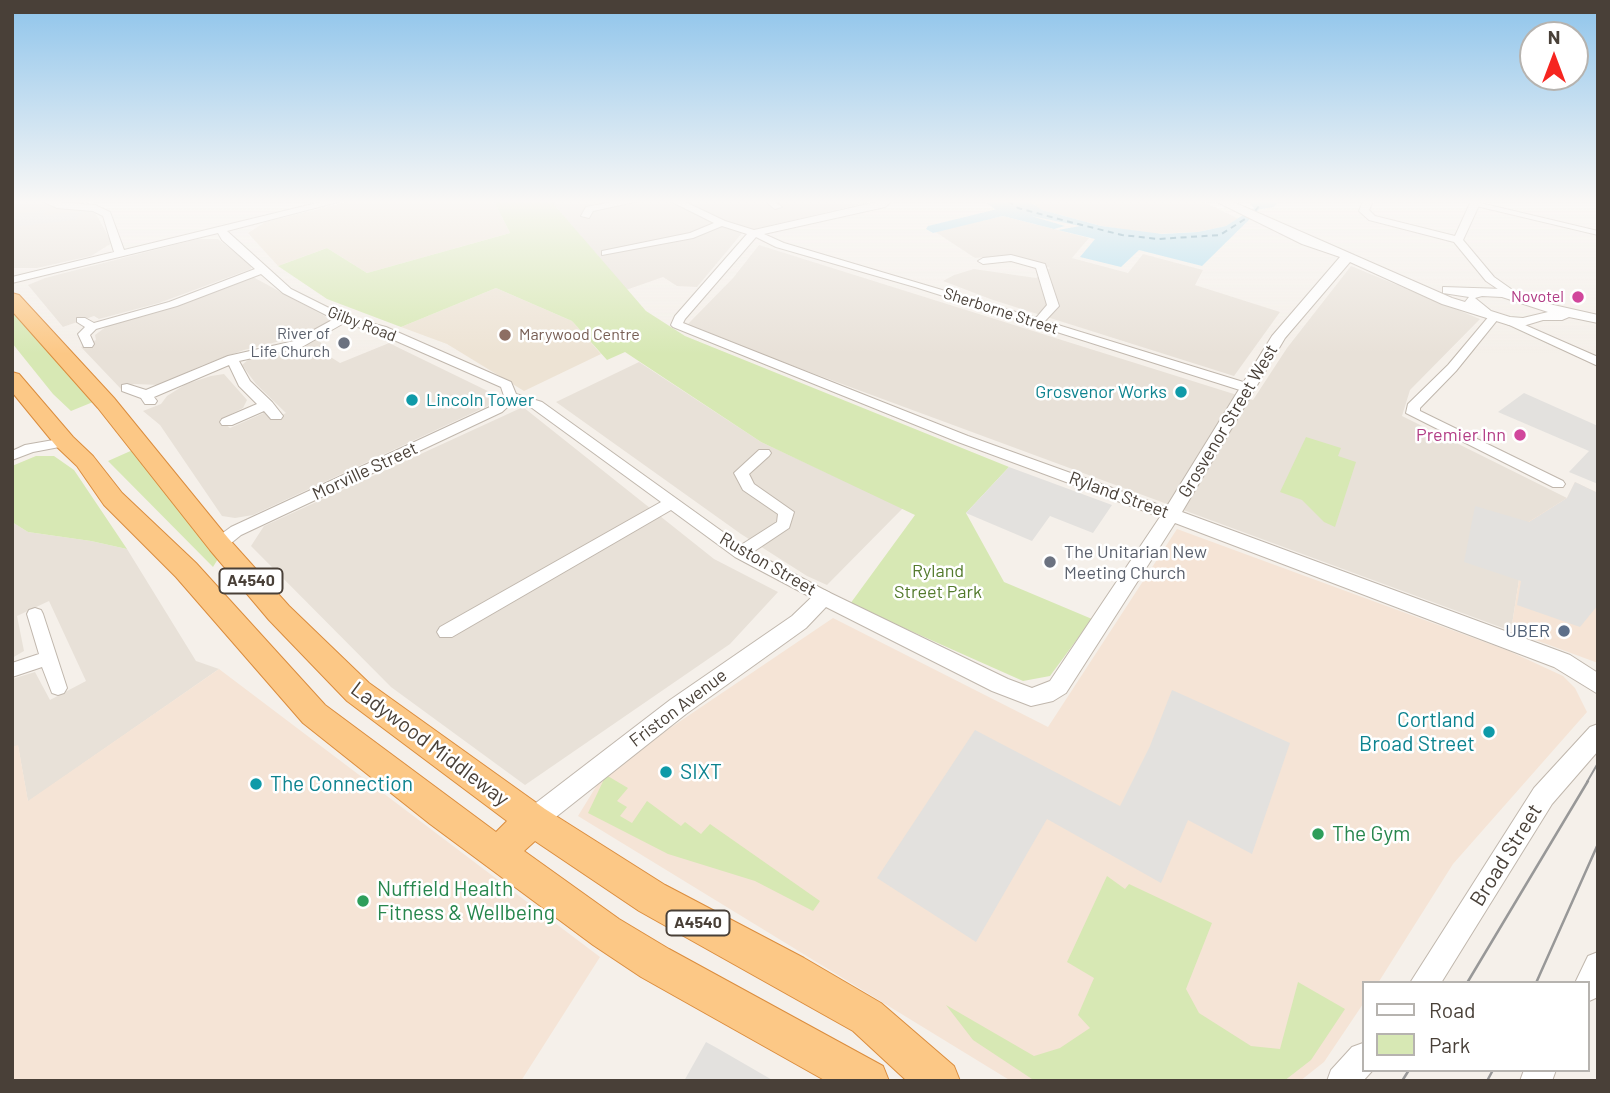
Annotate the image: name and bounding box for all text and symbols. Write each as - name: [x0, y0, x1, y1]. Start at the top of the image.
- north arrow: [1519, 21, 1589, 91]
- text: N: [1548, 25, 1560, 48]
- street label: Sherborne Street: [941, 283, 1061, 339]
- place label: Novotel: [1511, 287, 1564, 307]
- marker: Novotel: [1570, 289, 1586, 305]
- street label: Gilby Road: [325, 302, 399, 346]
- place label: River of Life Church: [251, 324, 330, 362]
- place label: Marywood Centre: [519, 325, 640, 345]
- marker: Marywood Centre: [497, 327, 513, 343]
- marker: River of Life Church: [336, 335, 352, 351]
- street label: Grosvenor Street West: [1174, 340, 1282, 502]
- place label: Grosvenor Works: [1035, 381, 1167, 403]
- marker: Grosvenor Works: [1173, 384, 1189, 400]
- place label: Lincoln Tower: [426, 389, 534, 411]
- marker: Lincoln Tower: [404, 392, 420, 408]
- place label: Premier Inn: [1416, 424, 1506, 446]
- marker: Premier Inn: [1512, 427, 1528, 443]
- street label: Morville Street: [309, 437, 421, 505]
- street label: Ryland Street: [1066, 467, 1172, 523]
- street label: Ruston Street: [716, 528, 820, 600]
- place label: The Unitarian New Meeting Church: [1064, 541, 1207, 584]
- marker: The Unitarian New Meeting Church: [1042, 554, 1058, 570]
- park label: Ryland Street Park: [894, 560, 982, 602]
- road number: A4540: [219, 568, 282, 594]
- place label: UBER: [1505, 620, 1550, 642]
- marker: UBER: [1556, 623, 1572, 639]
- street label: Friston Avenue: [625, 664, 731, 752]
- street label: Ladywood Middleway: [346, 676, 514, 812]
- place label: Cortland Broad Street: [1359, 707, 1475, 757]
- marker: Cortland Broad Street: [1481, 724, 1497, 740]
- place label: SIXT: [680, 759, 722, 785]
- marker: SIXT: [658, 764, 674, 780]
- place label: The Connection: [270, 771, 413, 797]
- marker: The Connection: [248, 776, 264, 792]
- street label: Broad Street: [1465, 799, 1547, 911]
- place label: The Gym: [1332, 821, 1410, 847]
- marker: The Gym: [1310, 826, 1326, 842]
- place label: Nuffield Health Fitness & Wellbeing: [377, 876, 555, 926]
- marker: Nuffield Health Fitness & Wellbeing: [355, 893, 371, 909]
- road number: A4540: [666, 911, 730, 936]
- legend: [1362, 981, 1589, 1072]
- text: Road: [1429, 997, 1475, 1022]
- text: Park: [1429, 1032, 1470, 1057]

